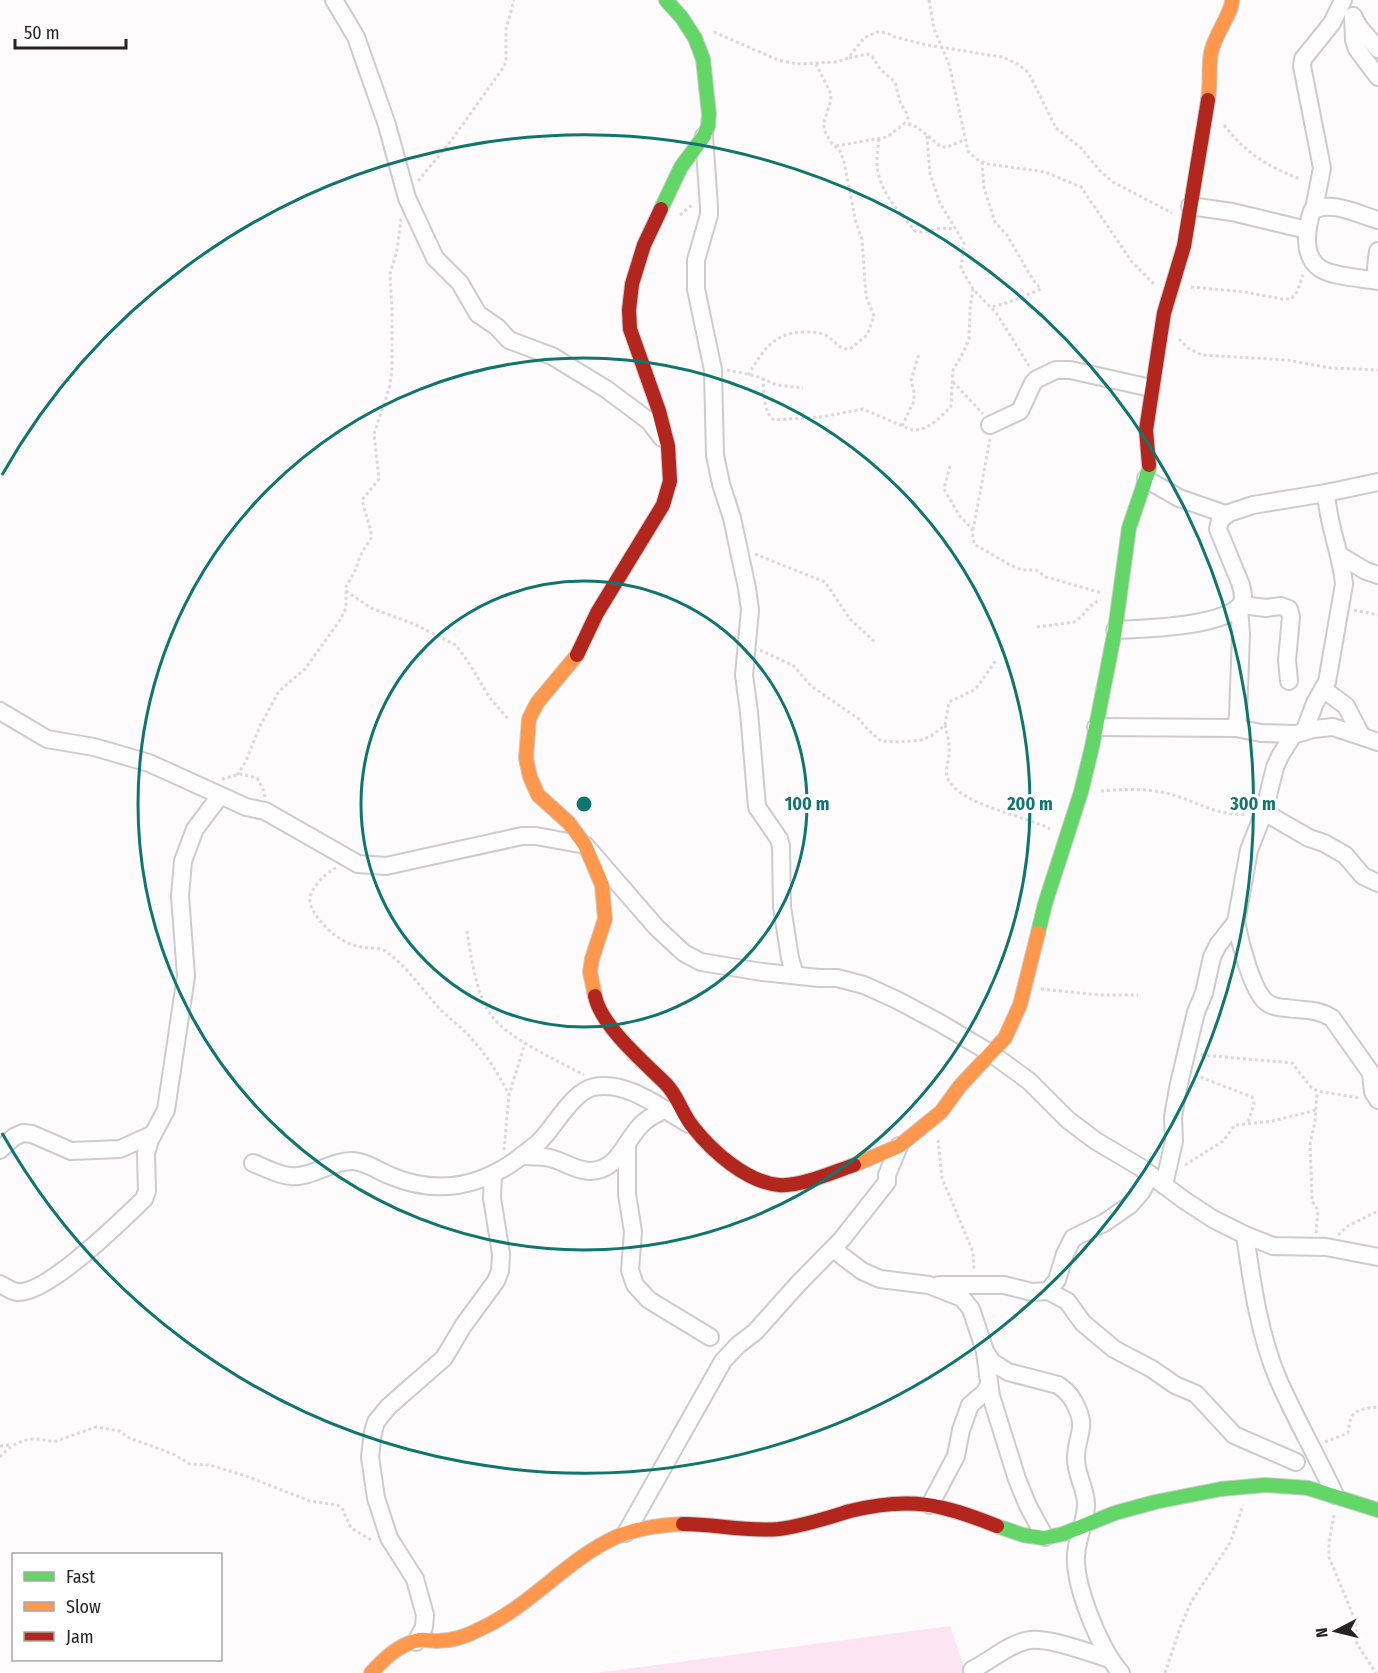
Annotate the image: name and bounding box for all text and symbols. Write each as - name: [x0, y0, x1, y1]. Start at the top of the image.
- scale bar: [15, 12, 126, 50]
- text: 50 m: [24, 22, 60, 44]
- text: 100 m: [785, 793, 829, 815]
- text: 200 m: [1006, 793, 1053, 815]
- text: 300 m: [1229, 793, 1276, 815]
- centre of rings: [574, 794, 594, 814]
- legend: [12, 1553, 222, 1661]
- text: Fast: [66, 1566, 95, 1588]
- text: Slow: [66, 1596, 101, 1618]
- north arrow: [1306, 1601, 1366, 1661]
- text: Jam: [66, 1626, 94, 1648]
- text: N: [1312, 1627, 1332, 1639]

